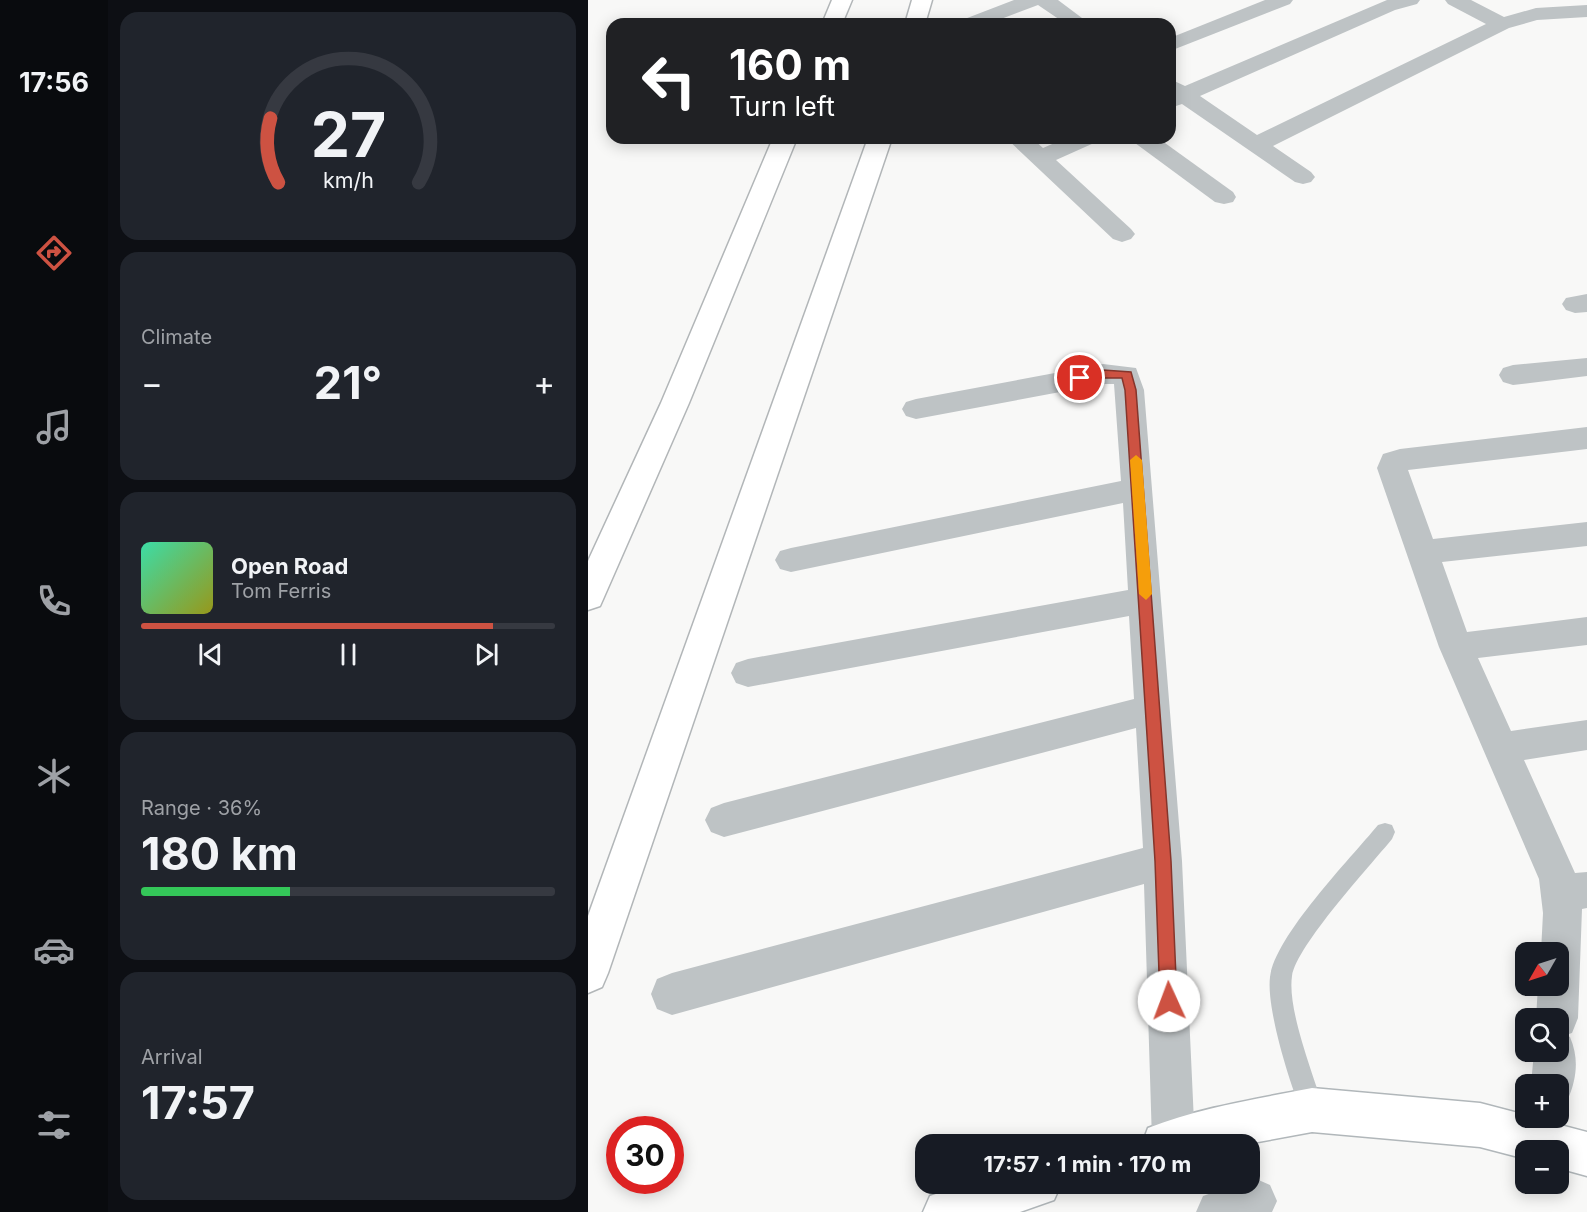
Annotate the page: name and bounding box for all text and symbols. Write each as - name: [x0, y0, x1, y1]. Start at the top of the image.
- text: 160 m: [729, 39, 851, 90]
- icon: left: [630, 42, 708, 120]
- text: 17:56: [19, 66, 89, 99]
- text: Turn left: [729, 90, 835, 123]
- text: 27: [310, 97, 386, 172]
- text: km/h: [323, 167, 373, 193]
- icon: directions: [33, 232, 75, 274]
- text: Climate: [141, 325, 212, 349]
- pin: [1054, 352, 1105, 403]
- text: 21°: [314, 355, 382, 410]
- icon: arrive: [1063, 361, 1096, 394]
- text: −: [141, 363, 163, 403]
- text: +: [533, 363, 555, 403]
- icon: music: [33, 406, 75, 448]
- text: Open Road: [231, 553, 348, 579]
- text: Tom Ferris: [231, 579, 331, 603]
- icon: phone: [33, 580, 75, 622]
- icon: previous: [194, 638, 227, 671]
- icon: pause: [332, 638, 365, 671]
- icon: next: [470, 638, 503, 671]
- icon: climate: [33, 755, 75, 797]
- text: Range · 36%: [141, 796, 262, 820]
- text: 180 km: [141, 826, 298, 881]
- icon: car: [33, 929, 75, 971]
- north arrow: [1515, 942, 1569, 996]
- map controls: [1515, 942, 1569, 1194]
- position arrow: [1137, 969, 1201, 1033]
- button: search: [1515, 1008, 1569, 1062]
- text: Arrival: [141, 1045, 203, 1069]
- button: +: [1515, 1074, 1569, 1128]
- text: 17:57: [141, 1075, 255, 1130]
- icon: filters: [33, 1104, 75, 1146]
- speed limit sign: 30: [606, 1116, 684, 1194]
- button: −: [1515, 1140, 1569, 1194]
- text: 17:57 · 1 min · 170 m: [984, 1151, 1191, 1177]

